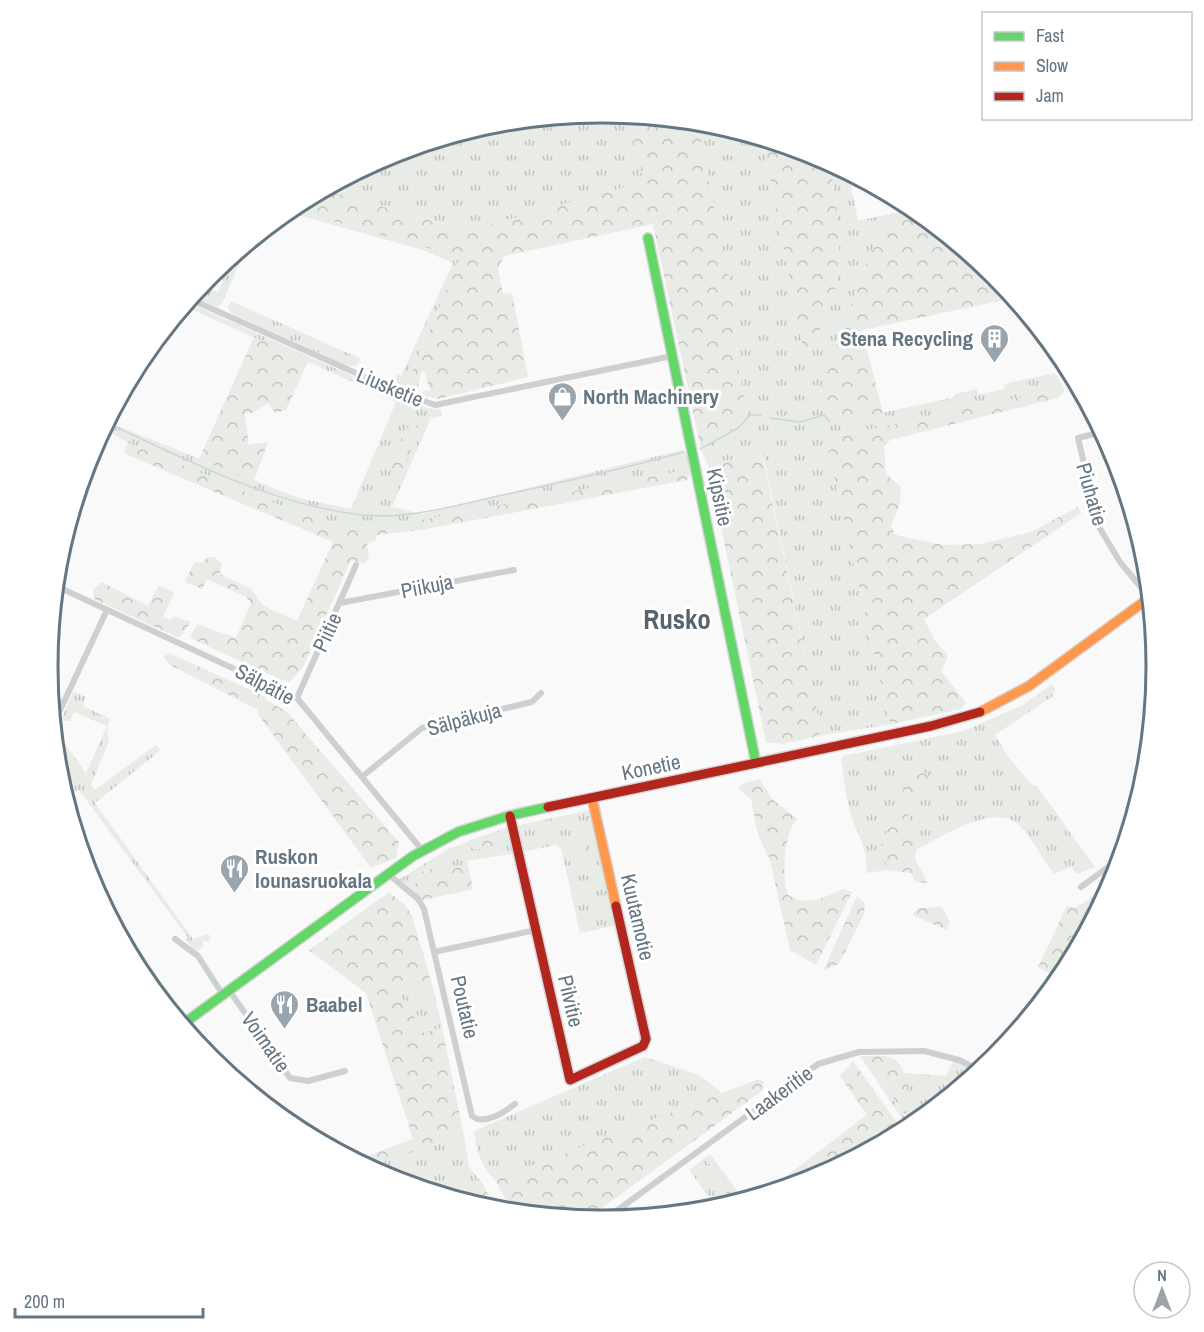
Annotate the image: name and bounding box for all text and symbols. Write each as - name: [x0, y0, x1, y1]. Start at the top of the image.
- legend: [982, 12, 1192, 120]
- text: Fast: [1036, 23, 1064, 48]
- text: Slow: [1036, 53, 1068, 78]
- text: Jam: [1036, 83, 1064, 108]
- building icon: Stena Recycling: [978, 322, 1010, 364]
- place label: Stena Recycling: [840, 324, 973, 353]
- street label: Liusketie: [352, 360, 428, 414]
- shop icon: North Machinery: [546, 380, 578, 422]
- place label: North Machinery: [583, 382, 719, 411]
- street label: Piuhatie: [1069, 459, 1115, 529]
- street label: Kipsitie: [700, 465, 740, 529]
- street label: Piikuja: [398, 567, 456, 605]
- district label: Rusko: [643, 601, 711, 637]
- street label: Piitie: [305, 608, 349, 656]
- street label: Sälpätie: [230, 656, 300, 712]
- street label: Sälpäkuja: [424, 695, 505, 743]
- street label: Konetie: [619, 747, 683, 787]
- place label: Ruskon lounasruokala: [255, 842, 372, 895]
- restaurant icon: Ruskon lounasruokala: [218, 852, 250, 894]
- street label: Kuutamotie: [614, 871, 662, 963]
- street label: Poutatie: [444, 972, 486, 1042]
- street label: Pilvitie: [551, 972, 591, 1030]
- restaurant icon: Baabel: [269, 988, 301, 1030]
- place label: Baabel: [306, 990, 362, 1019]
- street label: Voimatie: [235, 1006, 297, 1078]
- street label: Laakeritie: [739, 1059, 819, 1127]
- north arrow: [1132, 1260, 1192, 1320]
- text: N: [1157, 1264, 1167, 1286]
- scale bar: [15, 1281, 202, 1319]
- text: 200 m: [24, 1289, 65, 1314]

